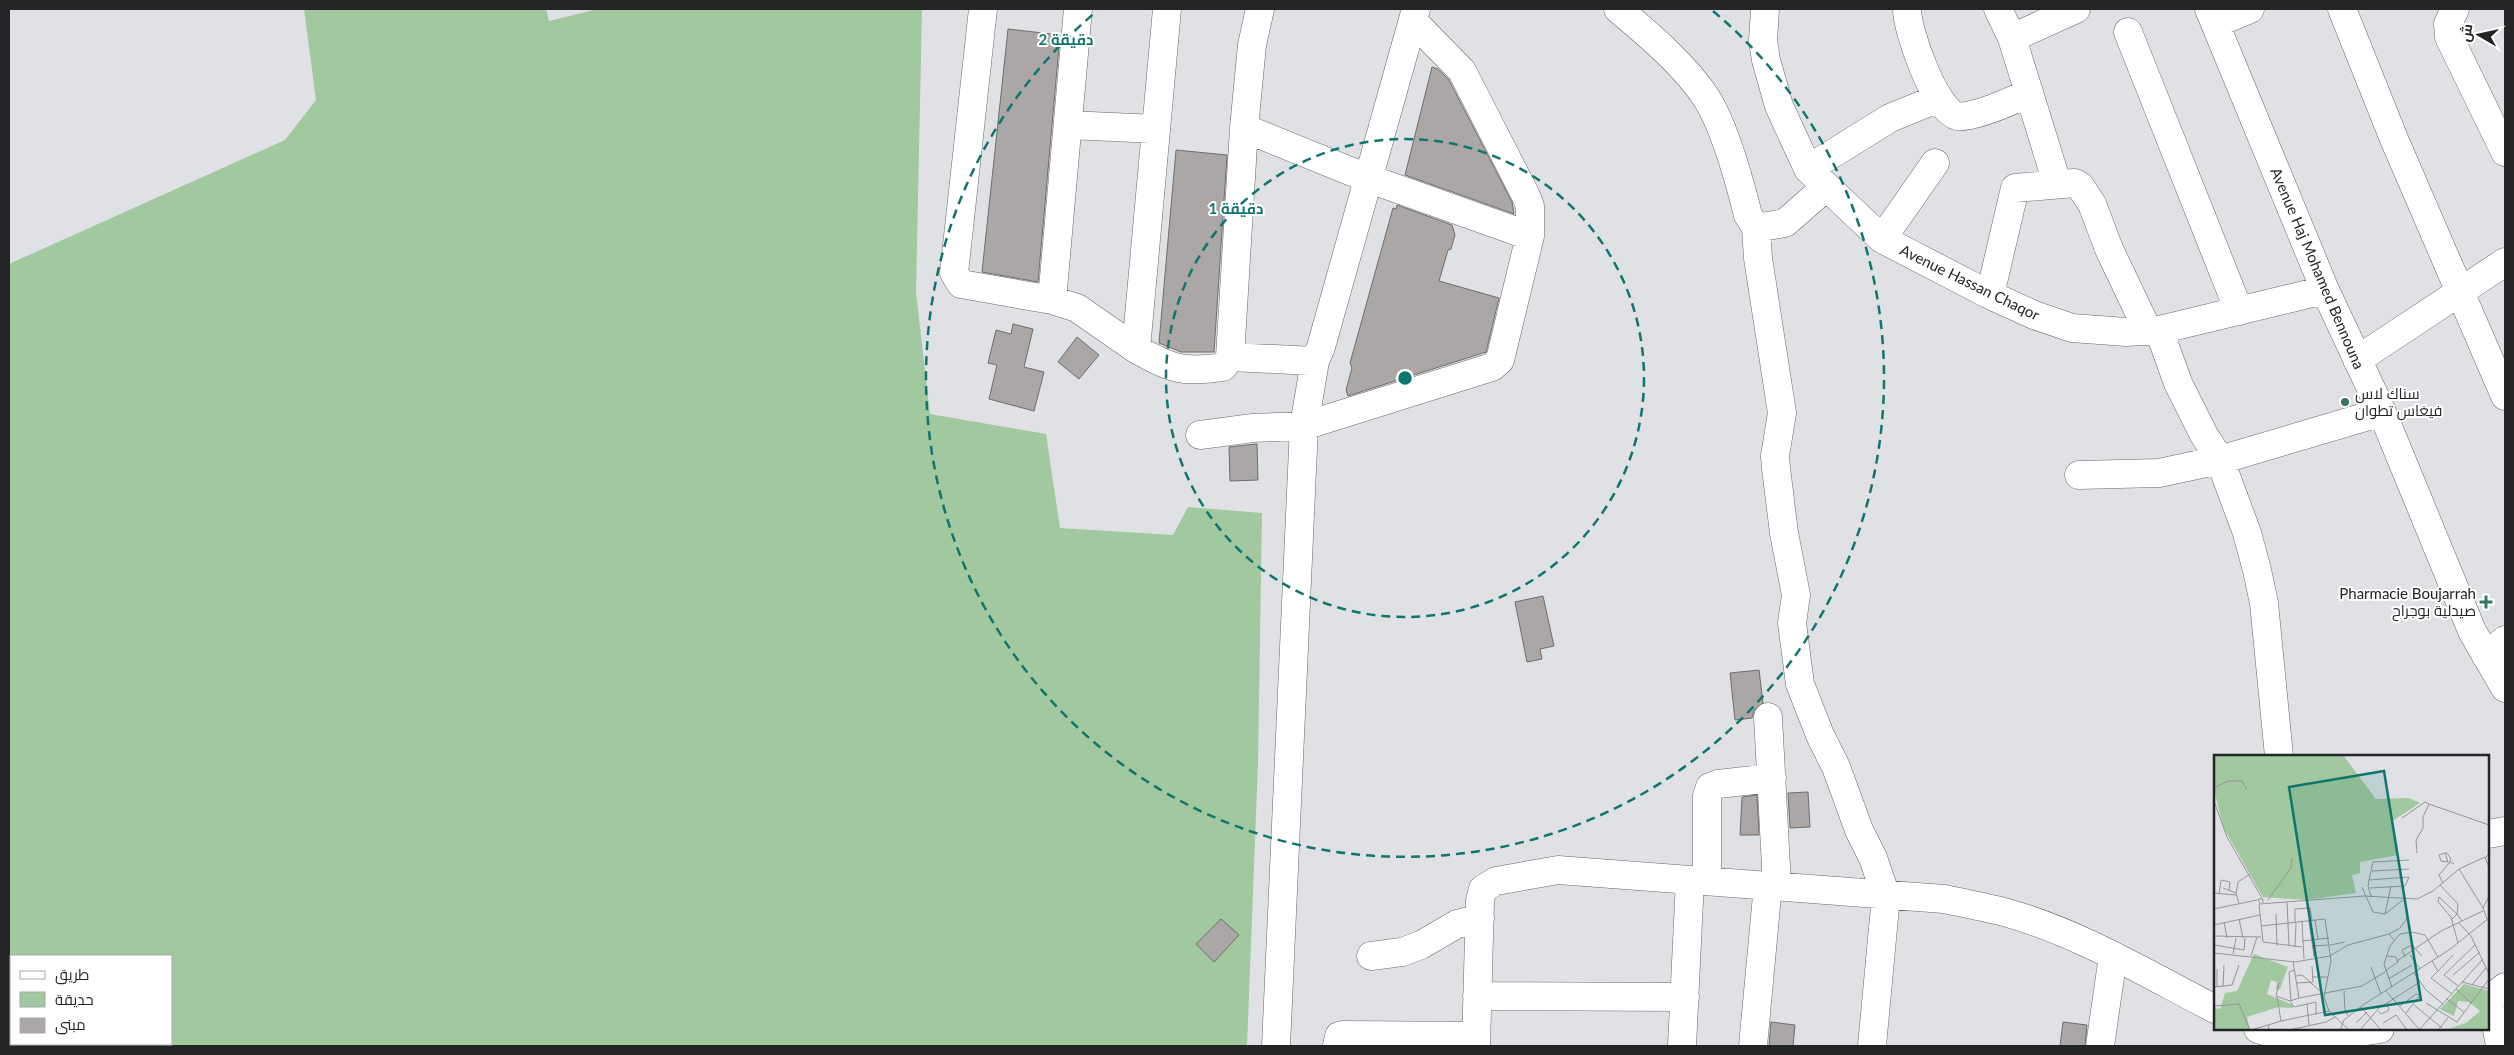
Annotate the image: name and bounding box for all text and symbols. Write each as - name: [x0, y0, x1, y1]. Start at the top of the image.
- north arrow: [2454, 10, 2504, 60]
- text: ش: [2456, 23, 2476, 43]
- text: 2 دقيقة: [1039, 30, 1093, 48]
- street label: Avenue Haj Mohamed Bennouna: [2267, 165, 2369, 371]
- text: 1 دقيقة: [1209, 199, 1263, 217]
- street label: Avenue Hassan Chaqor: [1897, 240, 2043, 324]
- centre of rings: [1396, 369, 1414, 387]
- place label: سناك لاس فيغاس تطوان: [2355, 384, 2442, 421]
- marker: سناك لاس فيغاس تطوان: [2339, 396, 2351, 408]
- place label: Pharmacie Boujarrah صيدلية بوجراح: [2339, 584, 2476, 622]
- marker: Pharmacie Boujarrah صيدلية بوجراح: [2480, 596, 2492, 608]
- inset map: [2214, 755, 2489, 1030]
- legend: [10, 955, 172, 1045]
- text: طريق: [55, 965, 89, 985]
- text: حديقة: [55, 990, 94, 1008]
- text: مبنى: [55, 1015, 86, 1035]

